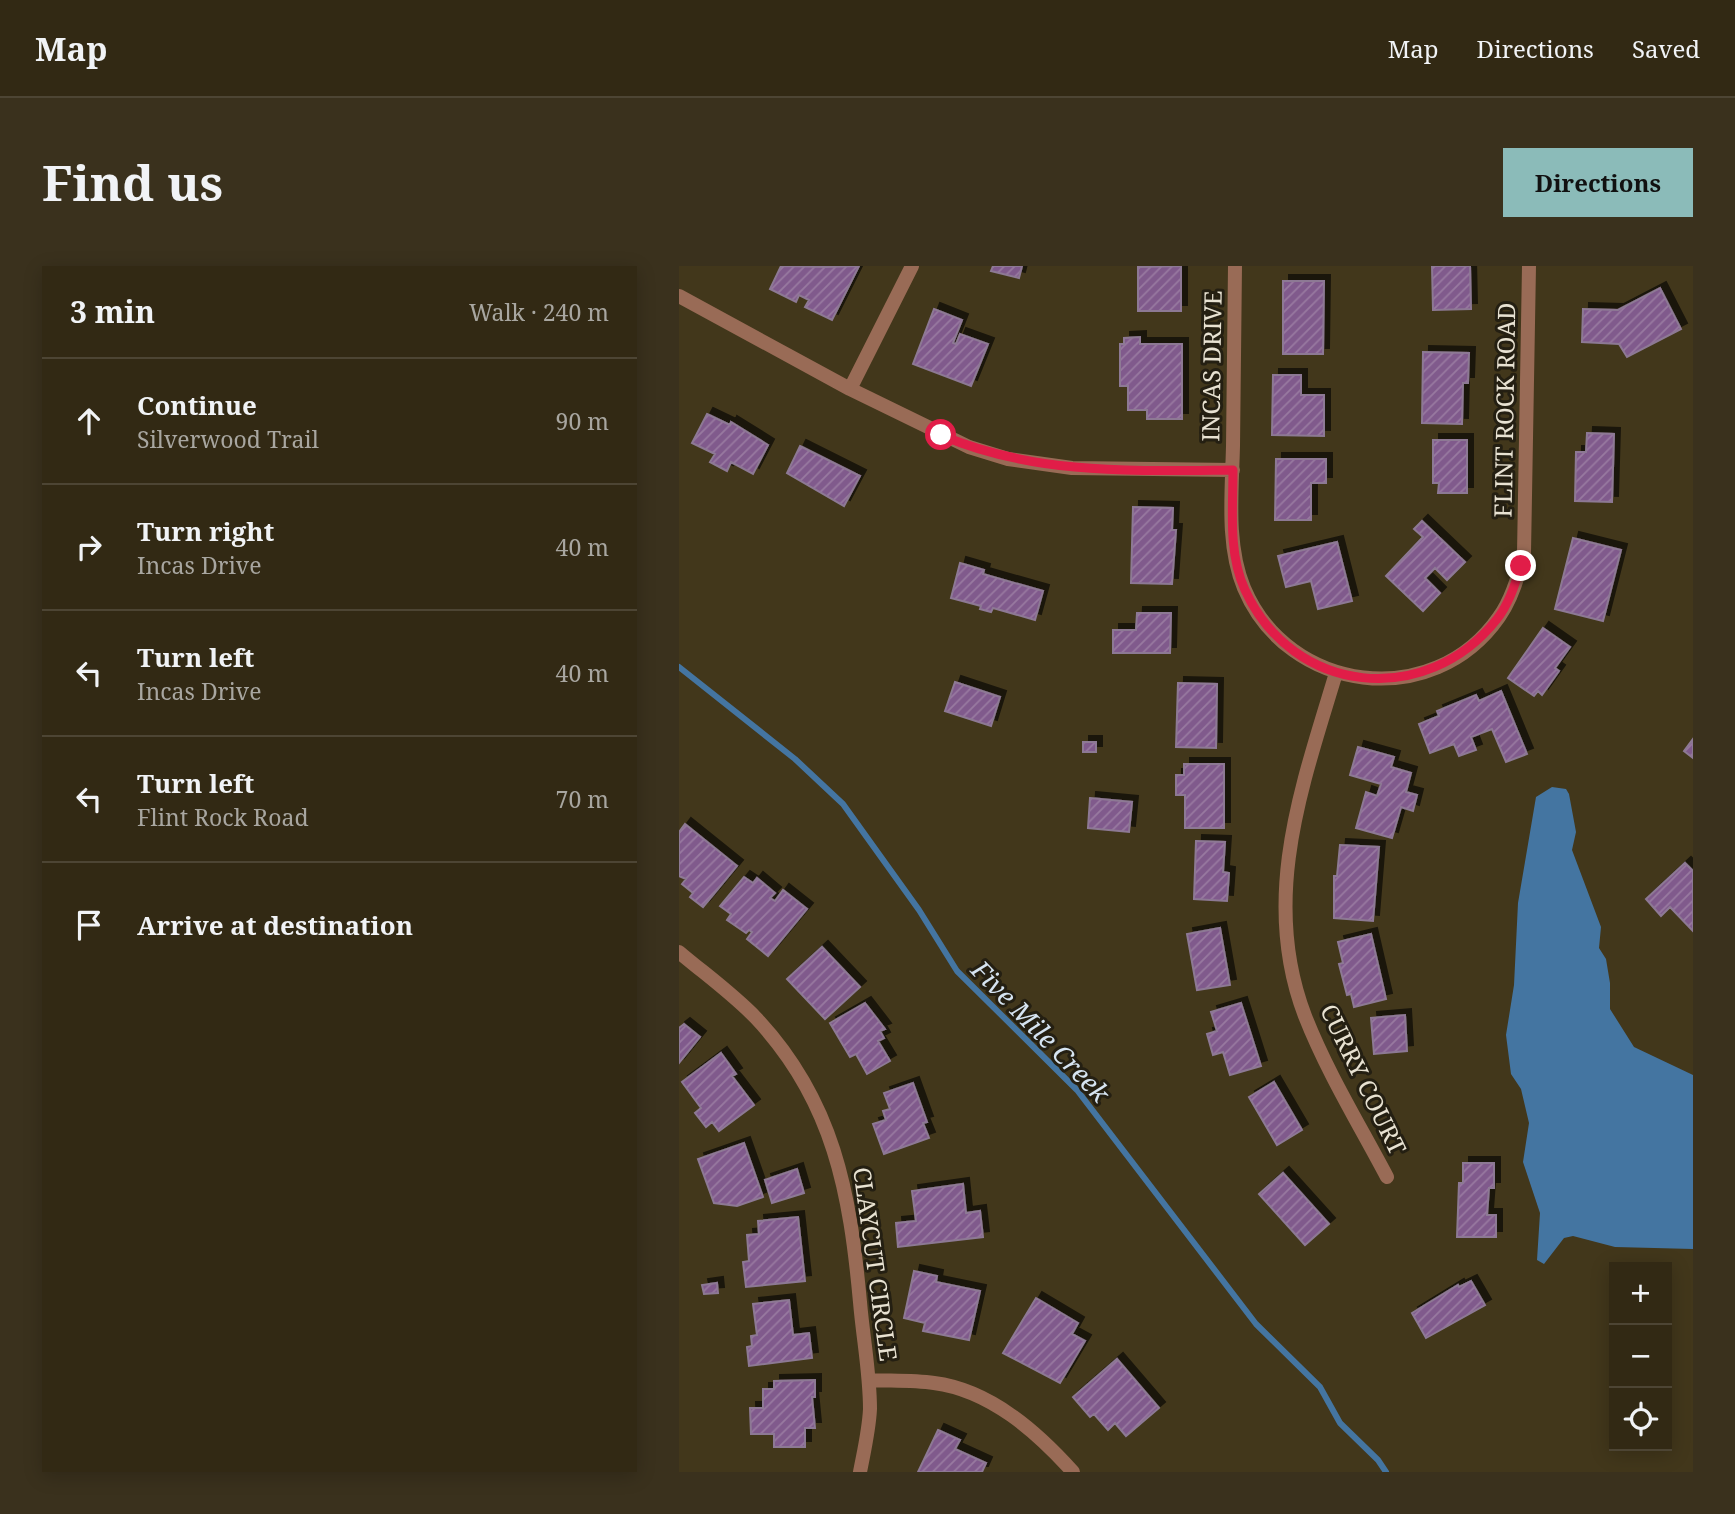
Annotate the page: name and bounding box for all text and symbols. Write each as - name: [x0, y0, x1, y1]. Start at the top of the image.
- text: Map: [35, 26, 108, 71]
- text: Map: [1388, 32, 1439, 65]
- text: Directions: [1477, 32, 1594, 65]
- text: Saved: [1632, 32, 1700, 65]
- button: Directions: [1503, 148, 1693, 217]
- text: Find us: [42, 149, 223, 215]
- street label: INCAS DRIVE: [1193, 290, 1229, 442]
- text: 3 min: [70, 291, 155, 332]
- text: Walk · 240 m: [469, 296, 609, 328]
- street label: FLINT ROCK ROAD: [1486, 302, 1522, 518]
- text: Continue: [137, 387, 257, 423]
- icon: ahead: [70, 402, 108, 440]
- text: 90 m: [556, 405, 609, 437]
- route start: [925, 419, 956, 450]
- text: Silverwood Trail: [137, 423, 319, 455]
- text: Turn right: [137, 513, 274, 549]
- icon: right: [70, 528, 108, 566]
- text: 40 m: [556, 531, 609, 563]
- text: Incas Drive: [137, 549, 261, 581]
- route end: [1505, 550, 1536, 581]
- text: Turn left: [137, 639, 254, 675]
- icon: left: [70, 654, 108, 692]
- text: 40 m: [556, 657, 609, 689]
- text: Incas Drive: [137, 675, 261, 707]
- text: Turn left: [137, 765, 254, 801]
- icon: left: [70, 780, 108, 818]
- text: 70 m: [556, 783, 609, 815]
- text: Flint Rock Road: [137, 801, 309, 833]
- icon: arrive: [70, 906, 108, 944]
- text: Arrive at destination: [137, 907, 413, 943]
- water label: Five Mile Creek: [963, 951, 1119, 1111]
- street label: CURRY COURT: [1313, 998, 1415, 1160]
- street label: CLAYCUT CIRCLE: [846, 1165, 906, 1363]
- map controls: [1609, 1262, 1672, 1451]
- button: +: [1609, 1262, 1672, 1325]
- button: −: [1609, 1325, 1672, 1388]
- button: locate: [1609, 1388, 1672, 1451]

